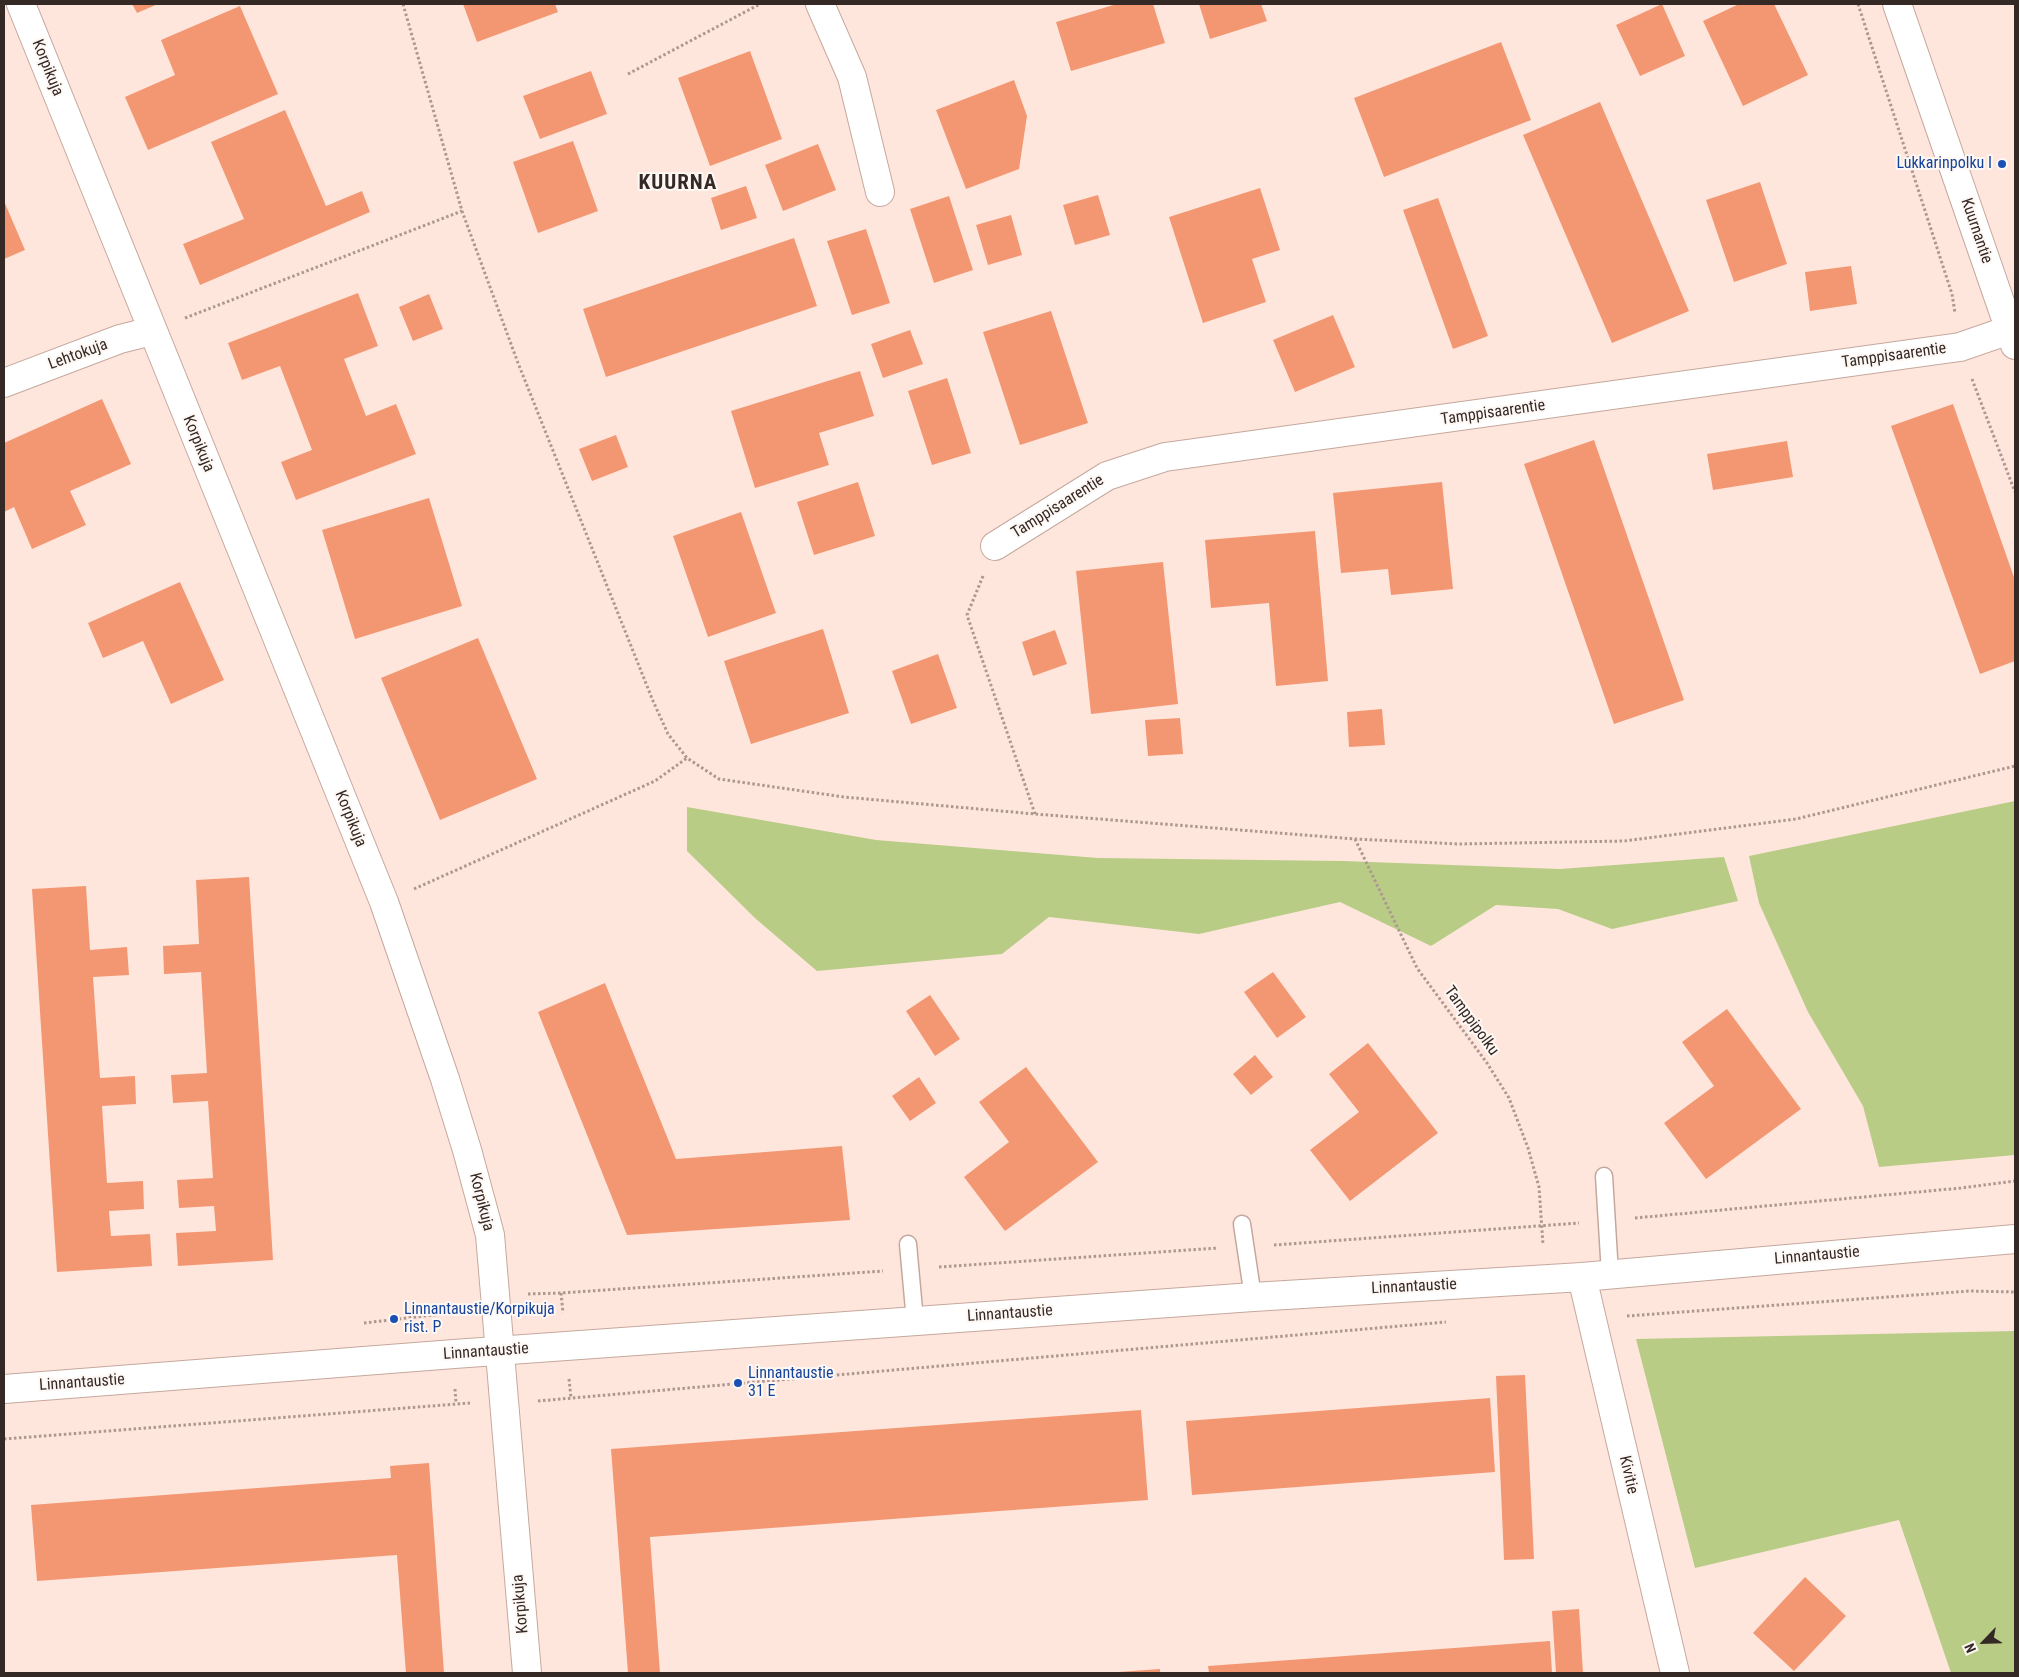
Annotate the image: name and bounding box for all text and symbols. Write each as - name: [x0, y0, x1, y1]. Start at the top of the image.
- street label: Korpikuja: [27, 37, 67, 99]
- place label: Lukkarinpolku I: [1896, 154, 1992, 174]
- marker: Lukkarinpolku I: [1996, 158, 2008, 170]
- district label: KUURNA: [638, 171, 718, 197]
- street label: Kuurnantie: [1956, 196, 1996, 266]
- street label: Lehtokuja: [46, 335, 110, 375]
- street label: Tamppisaarentie: [1841, 339, 1947, 373]
- street label: Tamppisaarentie: [1440, 396, 1546, 430]
- street label: Korpikuja: [178, 413, 218, 475]
- street label: Tamppisaarentie: [1008, 471, 1108, 543]
- street label: Korpikuja: [330, 788, 370, 850]
- street label: Tamppipolku: [1439, 983, 1503, 1059]
- street label: Korpikuja: [465, 1171, 497, 1233]
- street label: Linnantaustie: [1774, 1243, 1860, 1269]
- street label: Linnantaustie: [1371, 1275, 1457, 1299]
- place label: Linnantaustie/Korpikuja rist. P: [404, 1300, 555, 1338]
- street label: Linnantaustie: [967, 1301, 1053, 1327]
- marker: Linnantaustie/Korpikuja rist. P: [388, 1313, 400, 1325]
- street label: Linnantaustie: [443, 1339, 529, 1365]
- place label: Linnantaustie 31 E: [748, 1364, 834, 1402]
- street label: Linnantaustie: [39, 1370, 125, 1396]
- marker: Linnantaustie 31 E: [732, 1377, 744, 1389]
- street label: Kivitie: [1614, 1454, 1642, 1496]
- street label: Korpikuja: [509, 1574, 533, 1634]
- north arrow: [1959, 1617, 2009, 1667]
- text: N: [1961, 1641, 1979, 1655]

